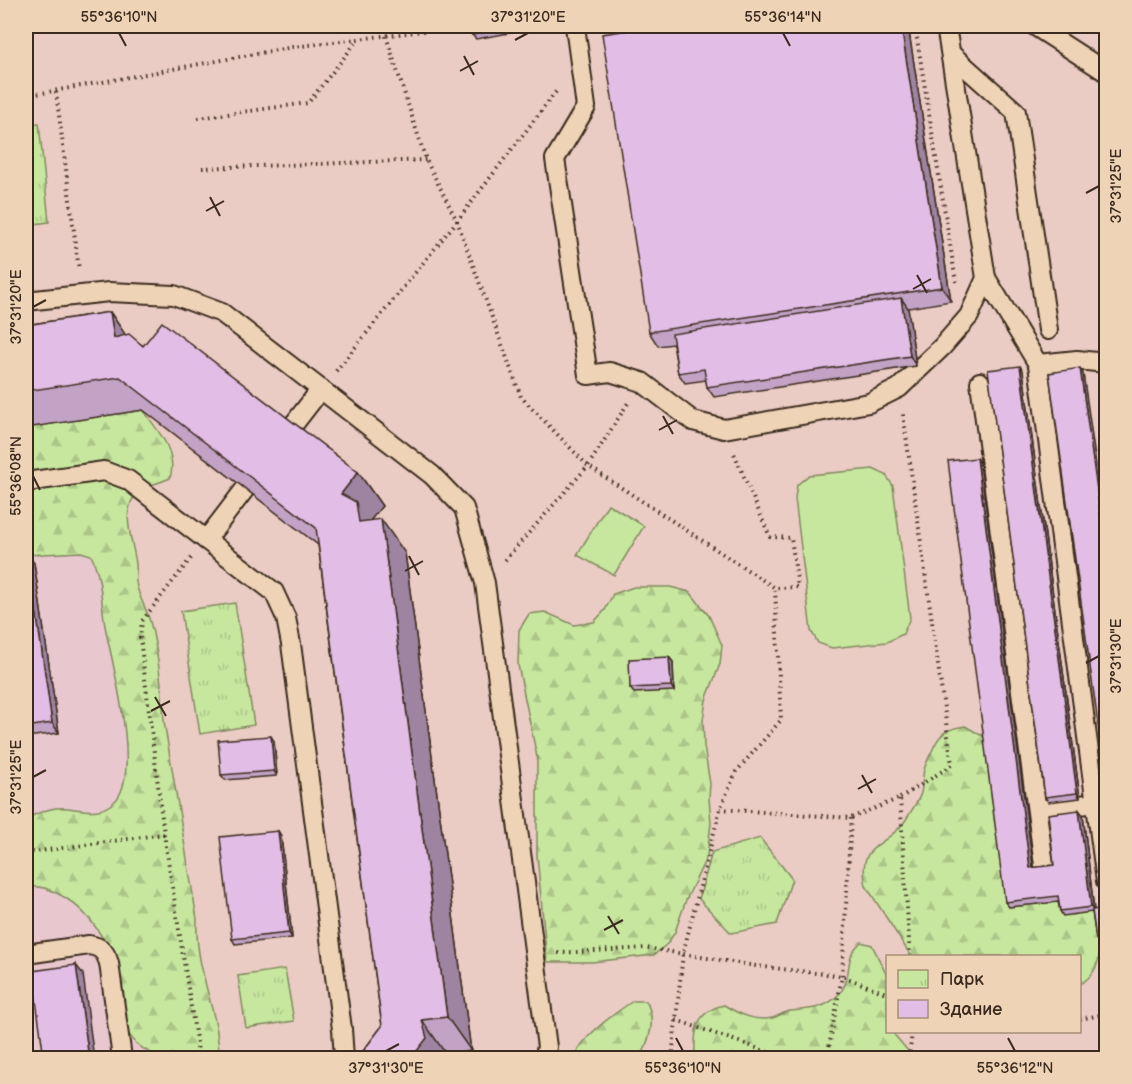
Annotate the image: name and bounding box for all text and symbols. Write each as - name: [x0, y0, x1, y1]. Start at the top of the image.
- text: 55°36'10"N: [80, 8, 158, 27]
- text: 37°31'20"E: [490, 8, 566, 27]
- text: 55°36'14"N: [744, 8, 822, 27]
- text: 37°31'25"E: [1107, 148, 1126, 223]
- text: 37°31'20"E: [7, 269, 26, 345]
- text: 55°36'08"N: [7, 436, 26, 516]
- text: 37°31'30"E: [1107, 618, 1126, 694]
- text: 37°31'25"E: [7, 739, 26, 814]
- legend: [886, 955, 1081, 1033]
- text: Парк: [940, 969, 984, 990]
- text: Здание: [940, 999, 1002, 1020]
- text: 37°31'30"E: [348, 1059, 424, 1078]
- text: 55°36'10"N: [644, 1059, 722, 1078]
- text: 55°36'12"N: [976, 1059, 1054, 1078]

